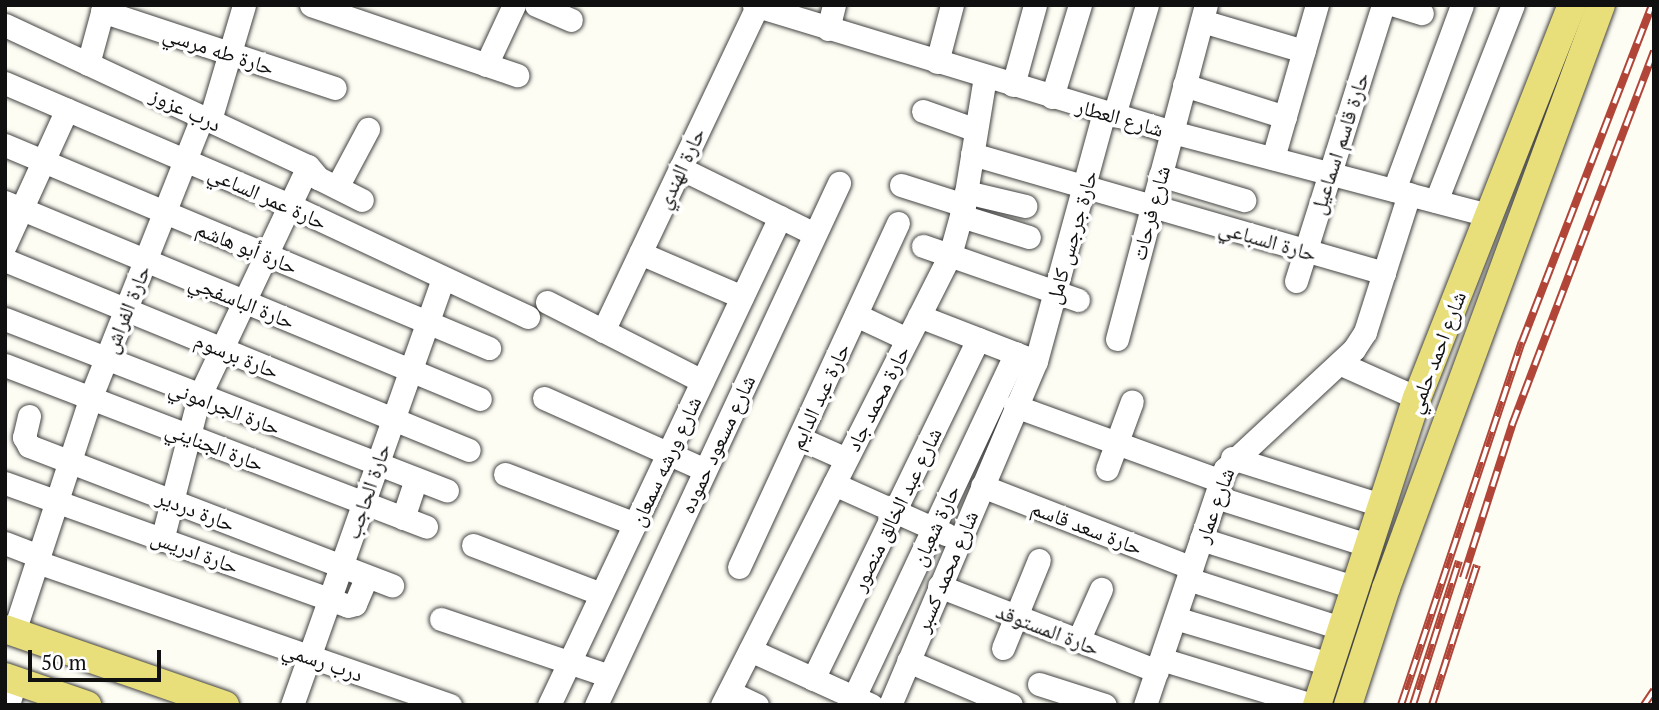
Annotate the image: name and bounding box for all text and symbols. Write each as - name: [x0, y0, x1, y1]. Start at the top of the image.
- street label: حارة طه مرسي: [160, 20, 278, 80]
- street label: حارة قاسم اسماعيل: [1304, 69, 1374, 217]
- street label: درب عزوز: [147, 82, 225, 136]
- street label: شارع العطار: [1073, 93, 1167, 141]
- street label: حارة الهندي: [650, 123, 710, 213]
- street label: حارة عمر الساعي: [205, 160, 331, 234]
- street label: شارع فرحات: [1125, 163, 1175, 263]
- street label: حارة جرجس كامل: [1040, 167, 1102, 307]
- street label: حارة السباعي: [1216, 214, 1320, 266]
- street label: حارة أبو هاشم: [193, 215, 301, 279]
- street label: حارة الفراش: [97, 261, 155, 357]
- street label: حارة الباسفجي: [185, 268, 299, 334]
- street label: شارع احمد حلمي: [1401, 287, 1471, 417]
- street label: حارة برسوم: [191, 327, 283, 383]
- street label: حارة عبد الدايم: [783, 339, 855, 453]
- street label: حارة محمد جاد: [840, 341, 914, 455]
- street label: شارع مسعود حموده: [674, 371, 760, 517]
- street label: حارة الجراموني: [166, 374, 284, 440]
- street label: شارع ورشه سمعان: [624, 392, 706, 530]
- street label: حارة الجنايني: [162, 416, 268, 476]
- street label: شارع عبد الخالق منصور: [846, 423, 946, 595]
- street label: حارة الحاجب: [339, 440, 395, 542]
- street label: شارع عمار: [1189, 464, 1239, 546]
- street label: حارة شعبان: [905, 480, 965, 570]
- street label: حارة دردير: [153, 484, 239, 536]
- street label: حارة سعد قاسم: [1028, 494, 1146, 560]
- street label: شارع محمد كسبر: [909, 506, 983, 636]
- street label: حارة ادريس: [148, 524, 242, 578]
- street label: حارة المستوقد: [993, 598, 1103, 660]
- scale bar: [32, 636, 164, 680]
- street label: درب رسمي: [280, 636, 366, 686]
- text: 50 m: [41, 648, 87, 676]

